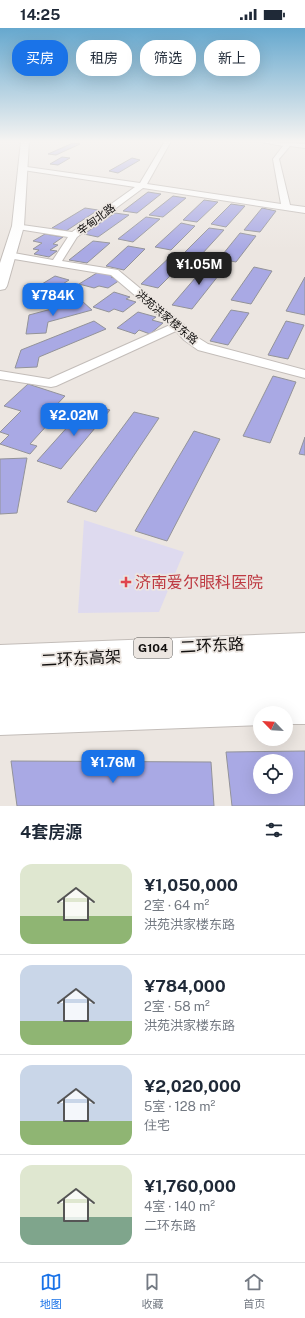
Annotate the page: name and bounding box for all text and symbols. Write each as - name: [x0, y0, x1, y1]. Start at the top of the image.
- text: 14:25: [20, 6, 60, 23]
- chip: 买房: [12, 40, 68, 76]
- chip: 租房: [76, 40, 132, 76]
- chip: 筛选: [140, 40, 196, 76]
- chip: 新上: [204, 40, 260, 76]
- street label: 辛甸北路: [75, 201, 117, 237]
- pin: ¥1.05M: [166, 252, 232, 286]
- text: ¥1.05M: [176, 257, 222, 272]
- pin: ¥784K: [25, 283, 81, 317]
- text: ¥784K: [31, 288, 75, 303]
- street label: 洪苑洪家楼东路: [134, 288, 200, 346]
- pin: ¥2.02M: [41, 403, 107, 437]
- text: ¥2.02M: [50, 408, 98, 423]
- place label: 济南爱尔眼科医院: [135, 573, 263, 592]
- marker: 济南爱尔眼科医院: [120, 576, 132, 588]
- street label: 二环东路: [180, 634, 244, 657]
- road number: G104: [134, 638, 172, 658]
- street label: 二环东高架: [41, 647, 121, 670]
- north arrow: [253, 706, 293, 746]
- map controls: [253, 706, 293, 794]
- pin: ¥1.76M: [80, 750, 146, 784]
- button: locate: [253, 754, 293, 794]
- text: ¥1.76M: [90, 755, 136, 770]
- icon: filters: [263, 819, 285, 841]
- text: 4套房源: [20, 822, 82, 842]
- text: ¥1,050,000: [144, 875, 238, 895]
- icon: home: [52, 880, 100, 928]
- text: 2室 · 64 m²: [144, 898, 209, 913]
- text: 洪苑洪家楼东路: [144, 917, 235, 932]
- text: ¥784,000: [144, 976, 226, 996]
- icon: home: [52, 981, 100, 1029]
- text: 2室 · 58 m²: [144, 999, 210, 1014]
- text: 洪苑洪家楼东路: [144, 1018, 235, 1033]
- text: ¥2,020,000: [144, 1076, 241, 1096]
- icon: home: [52, 1081, 100, 1129]
- text: 5室 · 128 m²: [144, 1099, 215, 1114]
- text: 住宅: [144, 1118, 170, 1133]
- text: ¥1,760,000: [144, 1176, 236, 1196]
- icon: home: [52, 1181, 100, 1229]
- text: 4室 · 140 m²: [144, 1199, 215, 1214]
- text: 二环东路: [144, 1218, 196, 1233]
- tab: 地图: [40, 1271, 62, 1311]
- tab: 收藏: [141, 1271, 163, 1311]
- tab: 首页: [243, 1271, 265, 1311]

